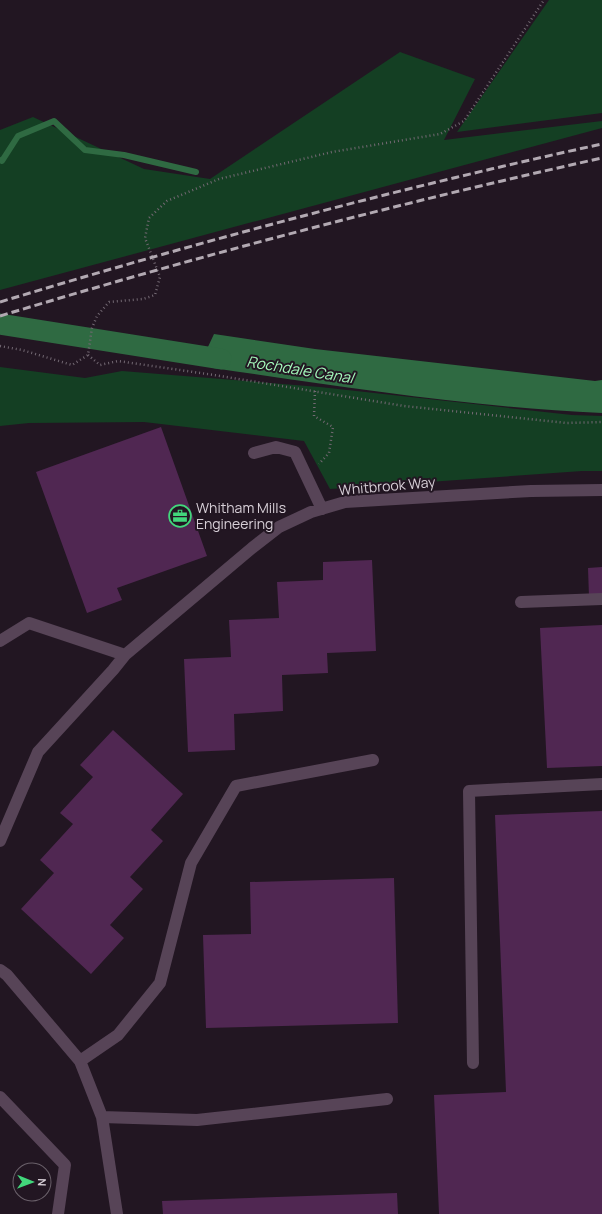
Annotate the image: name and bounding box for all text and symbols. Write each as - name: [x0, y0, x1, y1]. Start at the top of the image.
- water label: Rochdale Canal: [245, 351, 357, 389]
- street label: Whitbrook Way: [338, 472, 437, 499]
- place label: Whitham Mills Engineering: [196, 498, 286, 533]
- office icon: Whitham Mills Engineering: [167, 503, 193, 529]
- north arrow: [12, 1162, 52, 1202]
- text: N: [35, 1178, 50, 1186]

